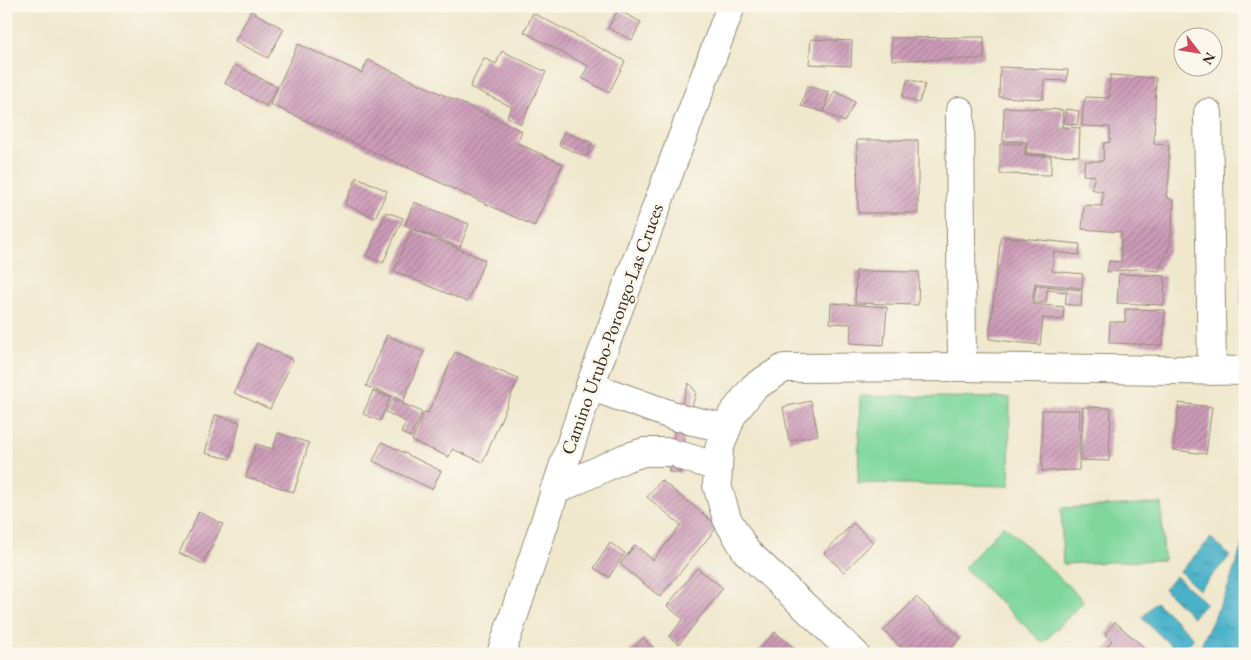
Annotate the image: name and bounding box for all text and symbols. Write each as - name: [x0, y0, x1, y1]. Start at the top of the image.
- north arrow: [1174, 28, 1224, 78]
- text: N: [1198, 49, 1220, 69]
- street label: Camino Urubo-Porongo-Las Cruces: [555, 200, 669, 458]

